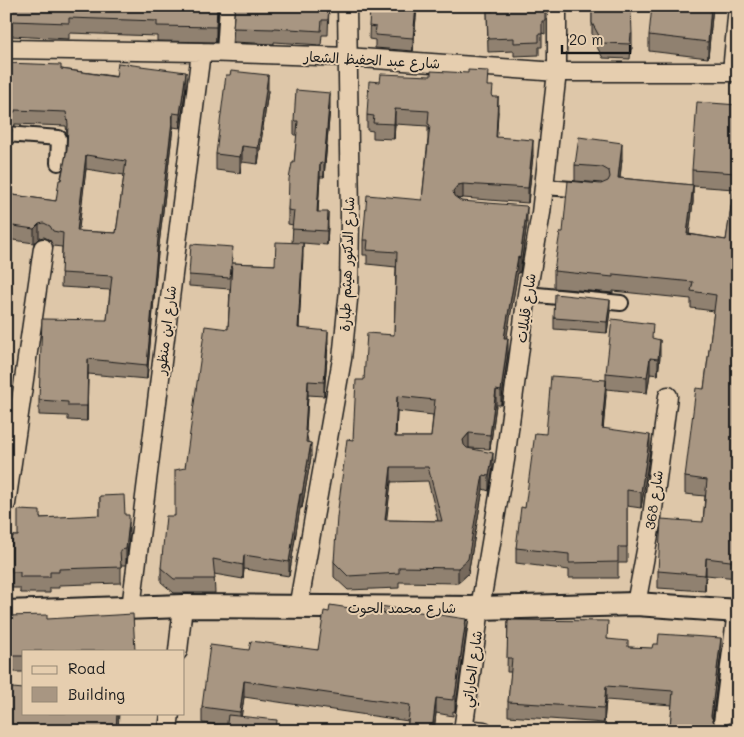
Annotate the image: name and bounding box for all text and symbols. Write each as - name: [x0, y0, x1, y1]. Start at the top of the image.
- scale bar: [562, 22, 629, 54]
- text: 20 m: [569, 29, 603, 49]
- street label: شارع عبد الحفيظ الشعار: [302, 46, 441, 74]
- street label: شارع الدكتور هيثم طبارة: [335, 196, 360, 332]
- street label: شارع قليلات: [511, 272, 541, 344]
- street label: شارع ابن منظور: [151, 284, 181, 377]
- street label: شارع 368: [640, 469, 668, 531]
- street label: شارع محمد الحوت: [348, 598, 456, 618]
- street label: شارع الحاراتي: [457, 629, 490, 709]
- legend: [22, 650, 185, 714]
- text: Road: [68, 658, 105, 678]
- text: Building: [68, 684, 125, 704]

